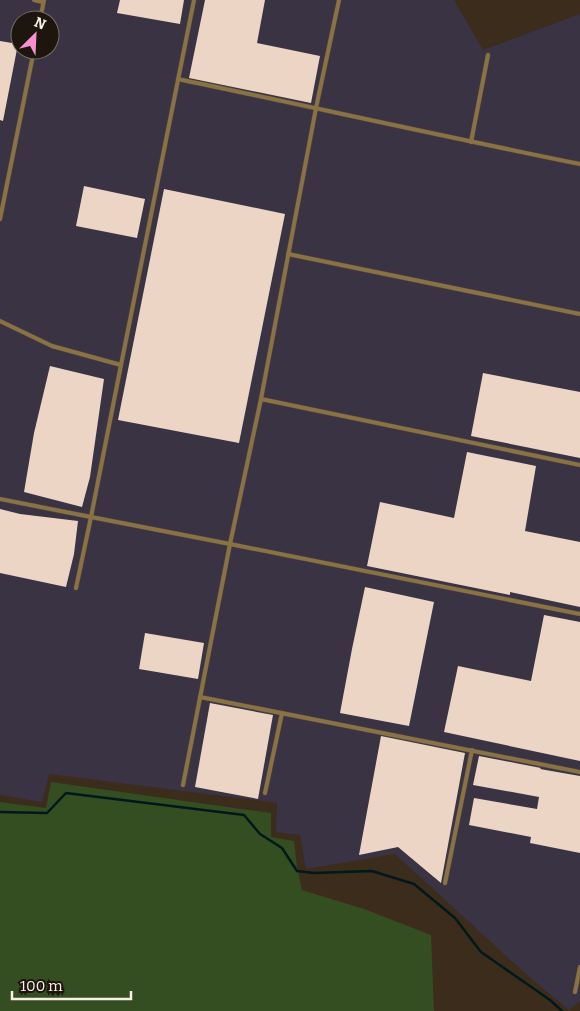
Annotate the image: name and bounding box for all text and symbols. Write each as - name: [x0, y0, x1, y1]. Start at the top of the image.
- north arrow: [10, 10, 60, 60]
- text: N: [32, 14, 49, 34]
- scale bar: [12, 968, 131, 1000]
- text: 100 m: [20, 977, 63, 995]

